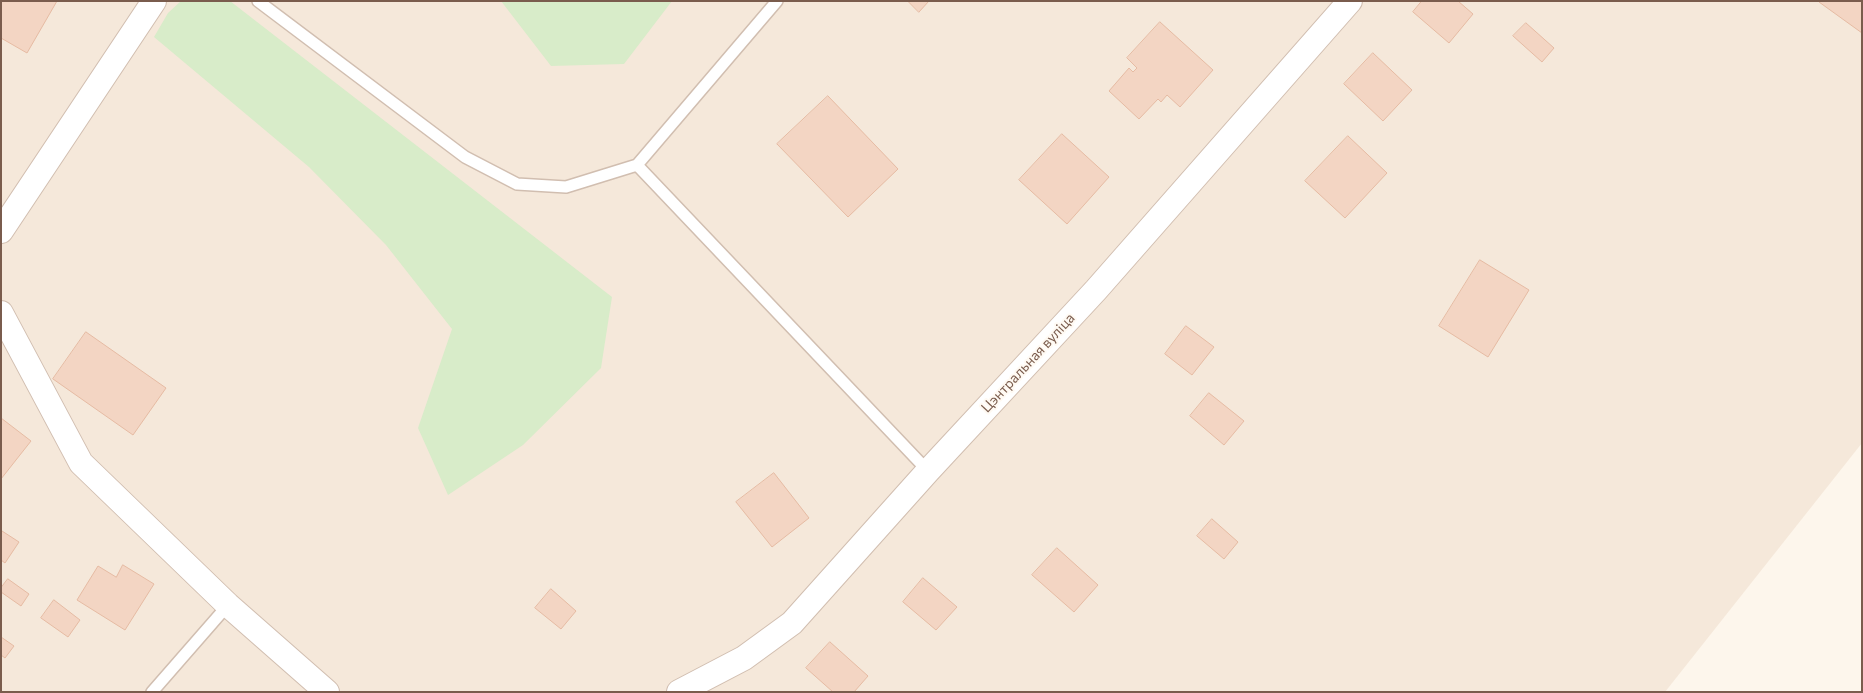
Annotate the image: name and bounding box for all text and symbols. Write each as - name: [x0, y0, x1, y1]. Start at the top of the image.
- street label: Цэнтральная вуліца: [978, 310, 1078, 416]

